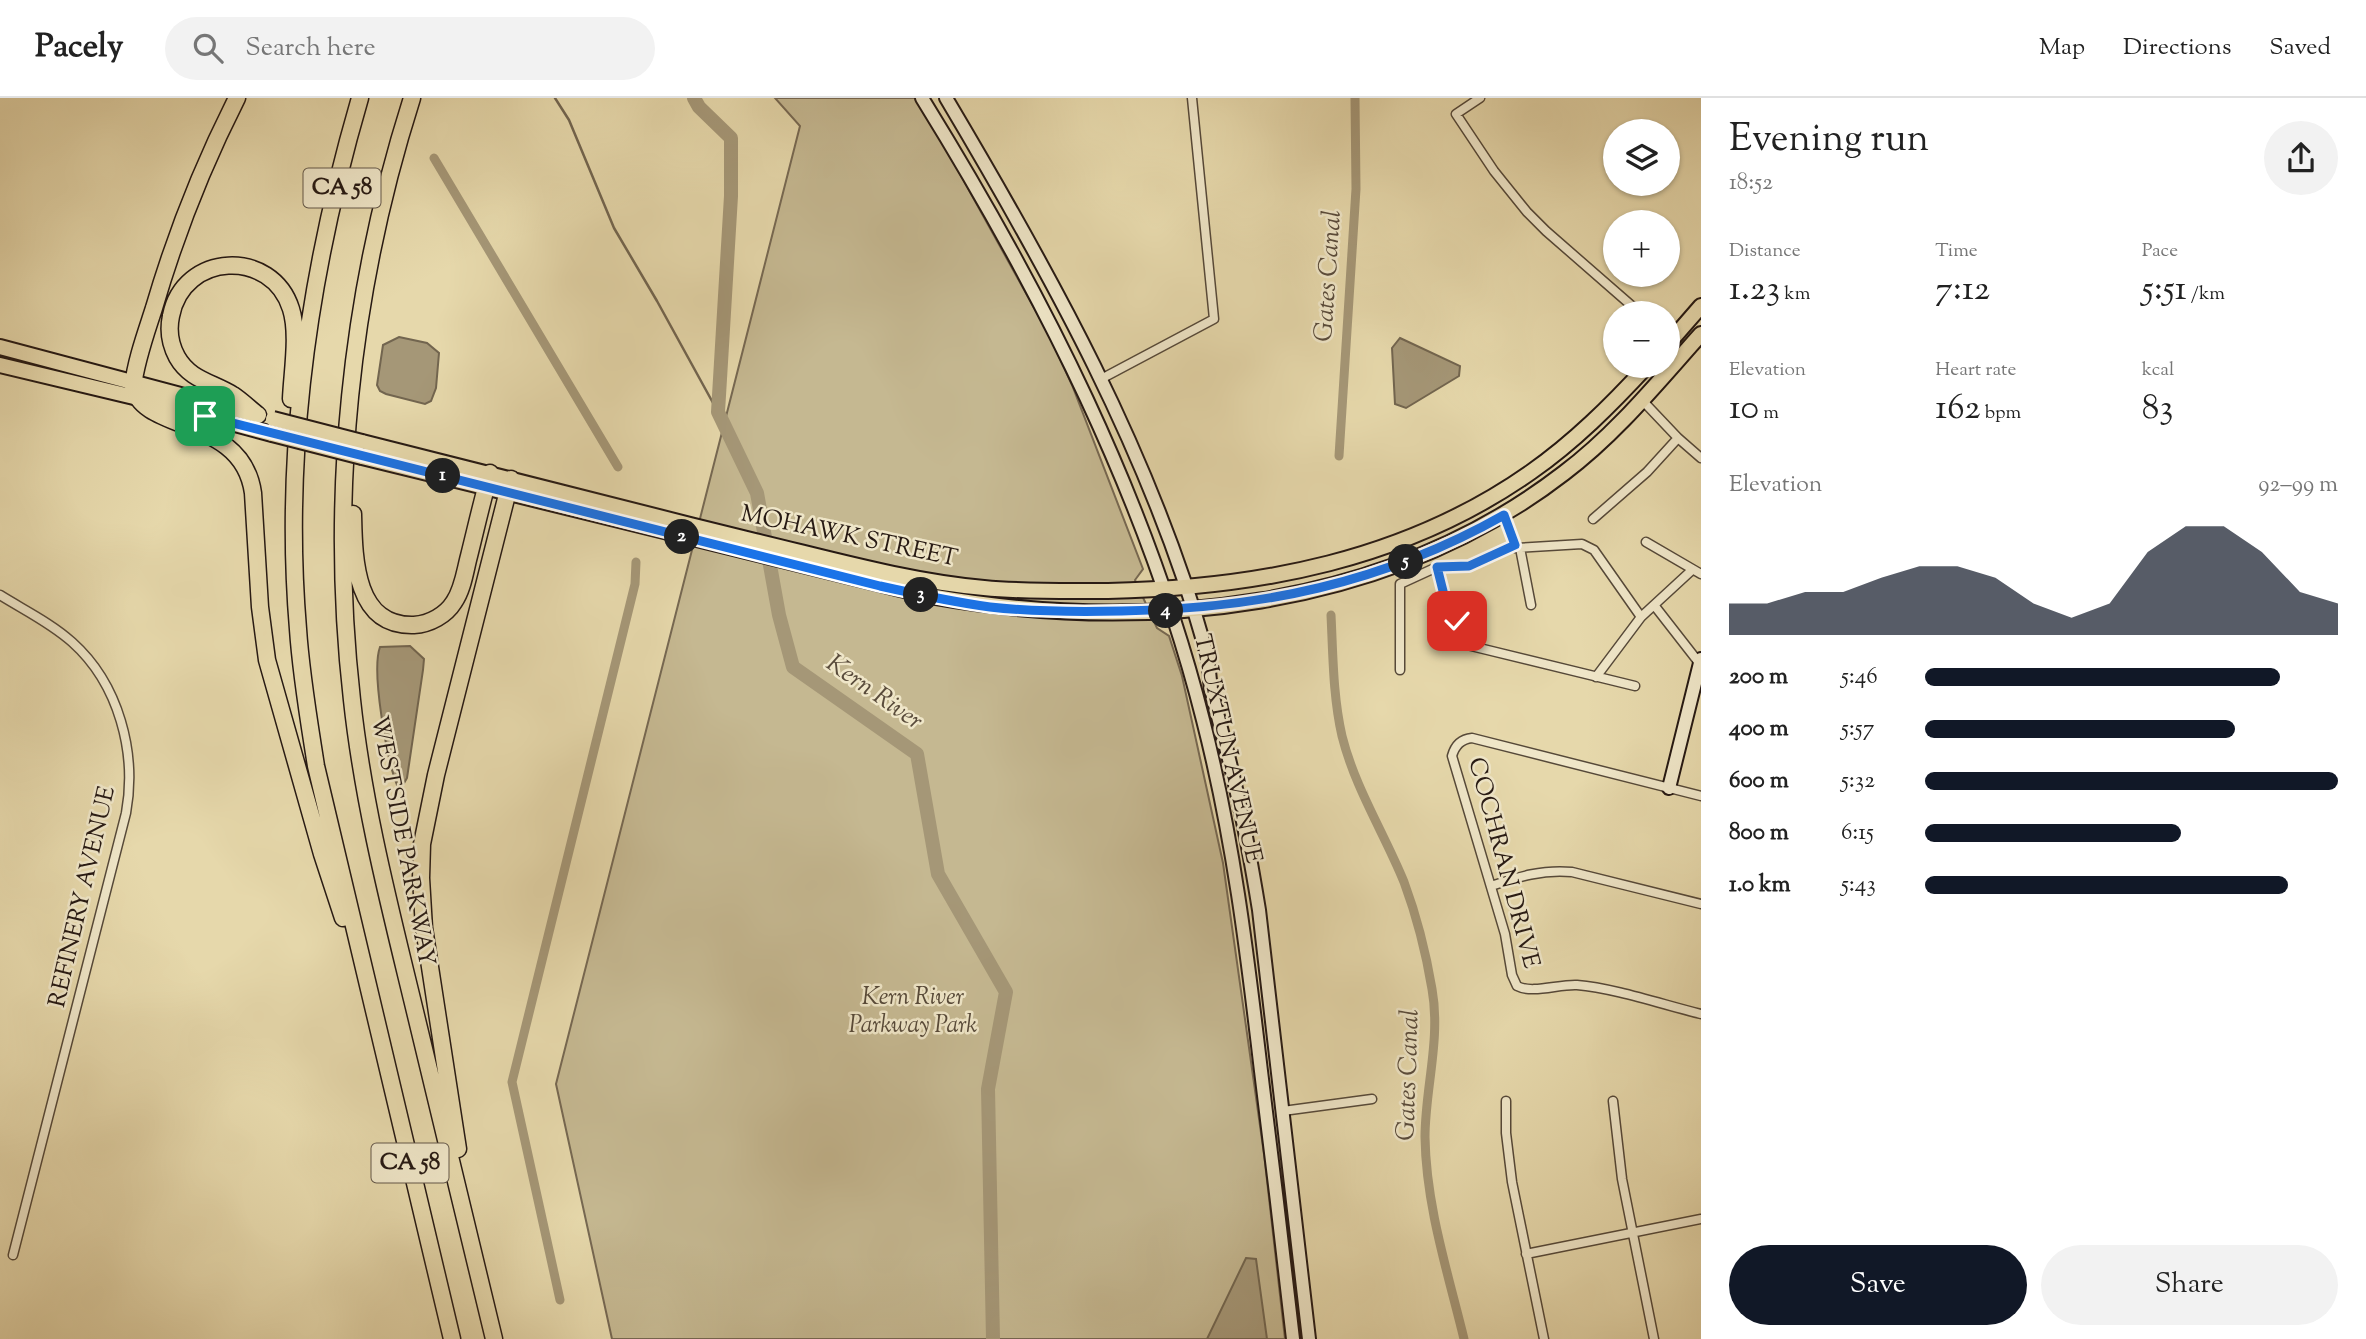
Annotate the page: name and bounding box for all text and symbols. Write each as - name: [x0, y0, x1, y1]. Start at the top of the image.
- search box: [165, 17, 655, 80]
- text: Pacely: [35, 24, 123, 72]
- icon: search: [189, 29, 227, 67]
- text: Search here: [245, 30, 376, 67]
- text: Map: [2039, 31, 2085, 65]
- text: Directions: [2123, 31, 2231, 65]
- text: Saved: [2269, 31, 2331, 65]
- text: Evening run: [1729, 114, 1929, 168]
- map controls: [1603, 119, 1680, 378]
- button: layers: [1603, 119, 1680, 196]
- button: share: [2264, 121, 2338, 195]
- text: 18:52: [1729, 167, 1773, 200]
- road number: CA 58: [304, 169, 380, 208]
- water label: Gates Canal: [1306, 209, 1352, 343]
- button: +: [1603, 210, 1680, 287]
- text: Distance: [1729, 238, 1801, 265]
- text: Time: [1935, 238, 1978, 265]
- text: Pace: [2142, 238, 2178, 265]
- text: 1.23: [1729, 265, 1780, 316]
- text: 7:12: [1935, 265, 1990, 316]
- text: 5:51: [2142, 265, 2187, 316]
- text: km: [1780, 281, 1810, 308]
- text: /km: [2187, 281, 2225, 308]
- button: −: [1603, 301, 1680, 378]
- text: Elevation: [1729, 357, 1806, 384]
- text: Heart rate: [1935, 357, 2016, 384]
- text: kcal: [2142, 357, 2174, 384]
- text: 10: [1729, 384, 1759, 435]
- text: 162: [1935, 384, 1981, 435]
- text: 83: [2142, 384, 2173, 435]
- pin: [175, 386, 235, 446]
- icon: arrive: [186, 397, 224, 435]
- text: m: [1759, 400, 1779, 427]
- text: bpm: [1981, 400, 2021, 427]
- pin: 1: [426, 458, 460, 494]
- text: 1: [439, 462, 446, 489]
- text: Elevation: [1729, 469, 1822, 502]
- text: 92–99 m: [2258, 469, 2338, 502]
- street label: MOHAWK STREET: [738, 497, 961, 577]
- pin: 2: [664, 520, 700, 555]
- text: 2: [677, 523, 686, 550]
- pin: 5: [1388, 545, 1424, 580]
- text: 5: [1402, 548, 1409, 575]
- pin: 3: [904, 578, 939, 612]
- text: 3: [917, 581, 924, 608]
- pin: [1427, 591, 1487, 651]
- pin: 4: [1148, 594, 1184, 628]
- text: 4: [1161, 597, 1170, 624]
- icon: check: [1438, 602, 1476, 640]
- street label: TRUXTUN AVENUE: [1184, 631, 1270, 867]
- water label: Kern River: [818, 646, 930, 740]
- text: 200 m: [1729, 661, 1788, 694]
- text: 5:46: [1841, 661, 1878, 694]
- street label: WESTSIDE PARKWAY: [361, 713, 443, 969]
- text: 400 m: [1729, 713, 1789, 746]
- text: 5:57: [1841, 713, 1874, 746]
- street label: COCHRAN DRIVE: [1458, 754, 1548, 973]
- text: 600 m: [1729, 765, 1789, 798]
- text: 5:32: [1841, 765, 1875, 798]
- street label: REFINERY AVENUE: [41, 783, 125, 1011]
- text: 800 m: [1729, 817, 1789, 850]
- text: 6:15: [1841, 817, 1874, 850]
- text: 1.0 km: [1729, 869, 1791, 902]
- text: 5:43: [1841, 869, 1876, 902]
- park label: Kern River Parkway Park: [849, 981, 977, 1043]
- water label: Gates Canal: [1388, 1008, 1430, 1141]
- road number: CA 58: [372, 1144, 448, 1182]
- button: Save: [1729, 1245, 2027, 1325]
- button: Share: [2041, 1245, 2338, 1325]

